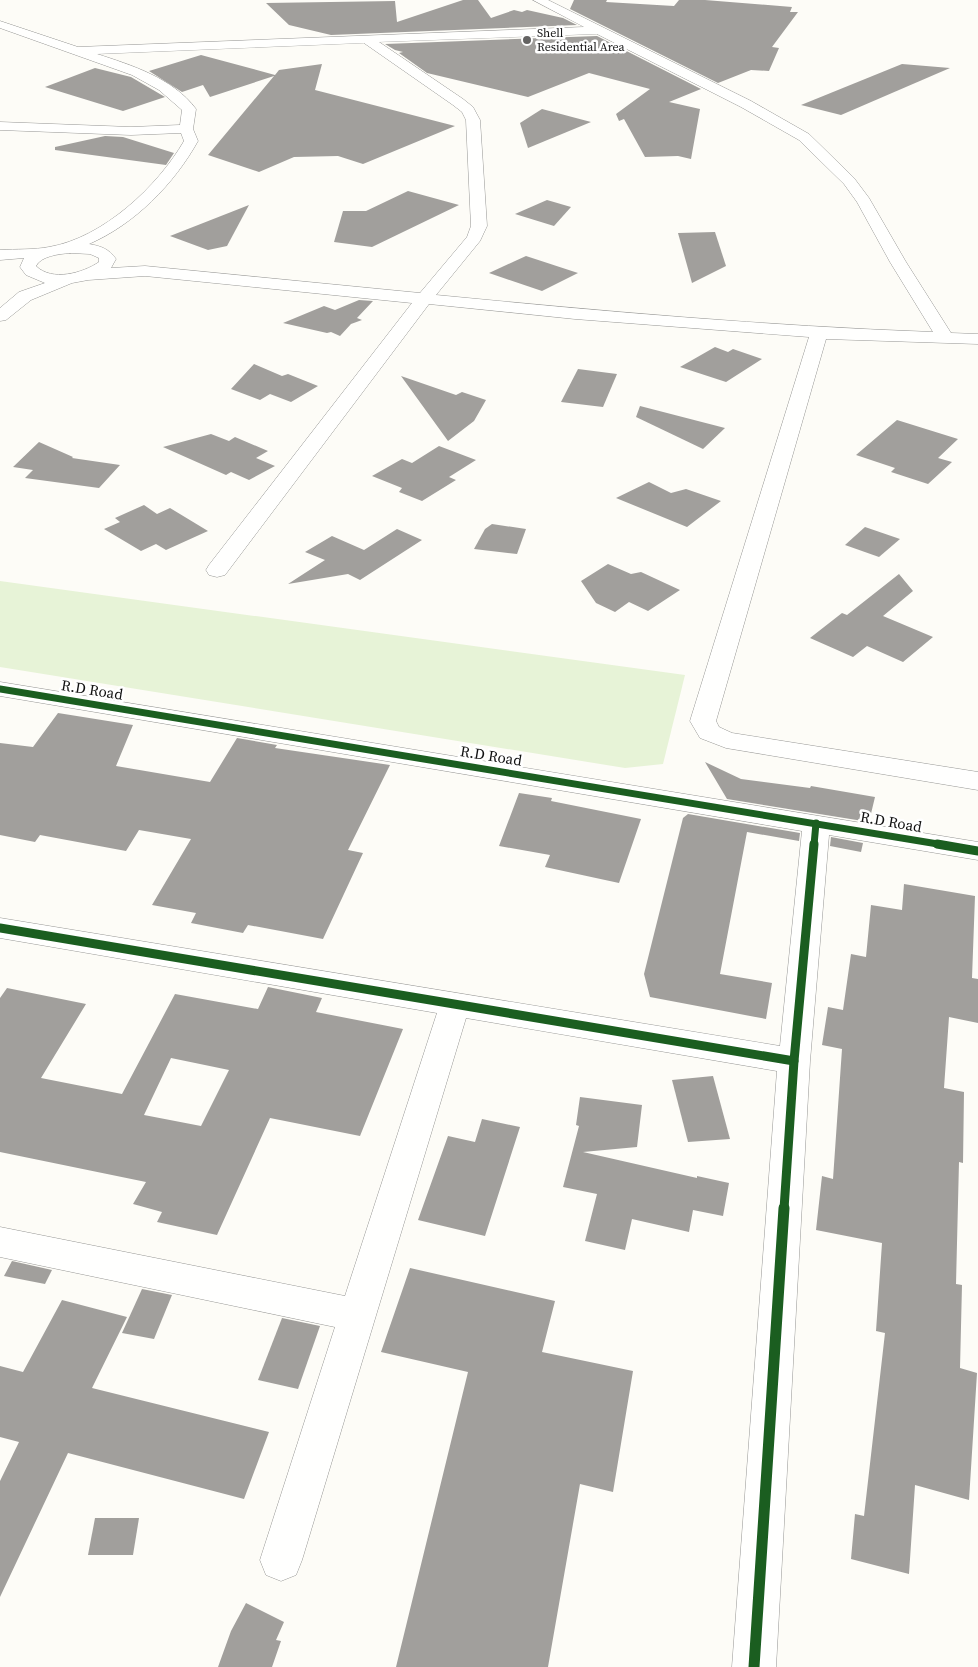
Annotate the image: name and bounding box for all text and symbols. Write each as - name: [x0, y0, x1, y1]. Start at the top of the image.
- place label: Shell Residential Area: [537, 25, 626, 55]
- marker: Shell Residential Area: [521, 34, 533, 46]
- street label: R.D Road: [60, 674, 125, 705]
- street label: R.D Road: [459, 740, 524, 771]
- street label: R.D Road: [859, 806, 924, 837]

